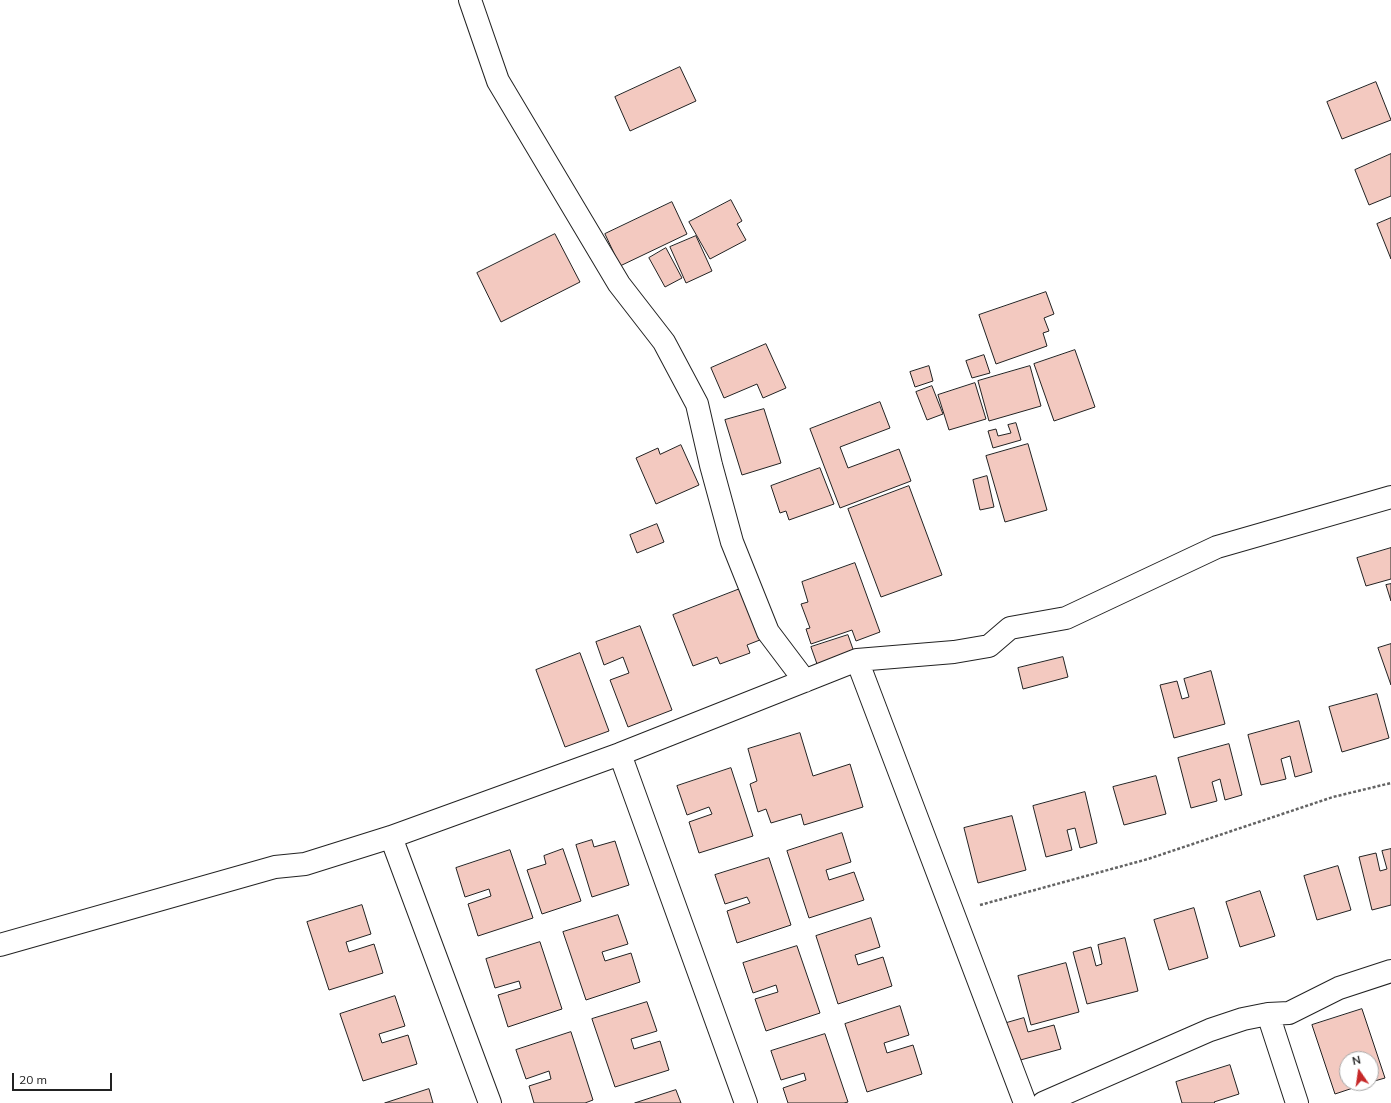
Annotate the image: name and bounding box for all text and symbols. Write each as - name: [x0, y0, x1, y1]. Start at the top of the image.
- north arrow: [1339, 1051, 1379, 1091]
- text: N: [1351, 1053, 1362, 1068]
- scale bar: [14, 1065, 114, 1091]
- text: 20 m: [19, 1072, 47, 1087]

